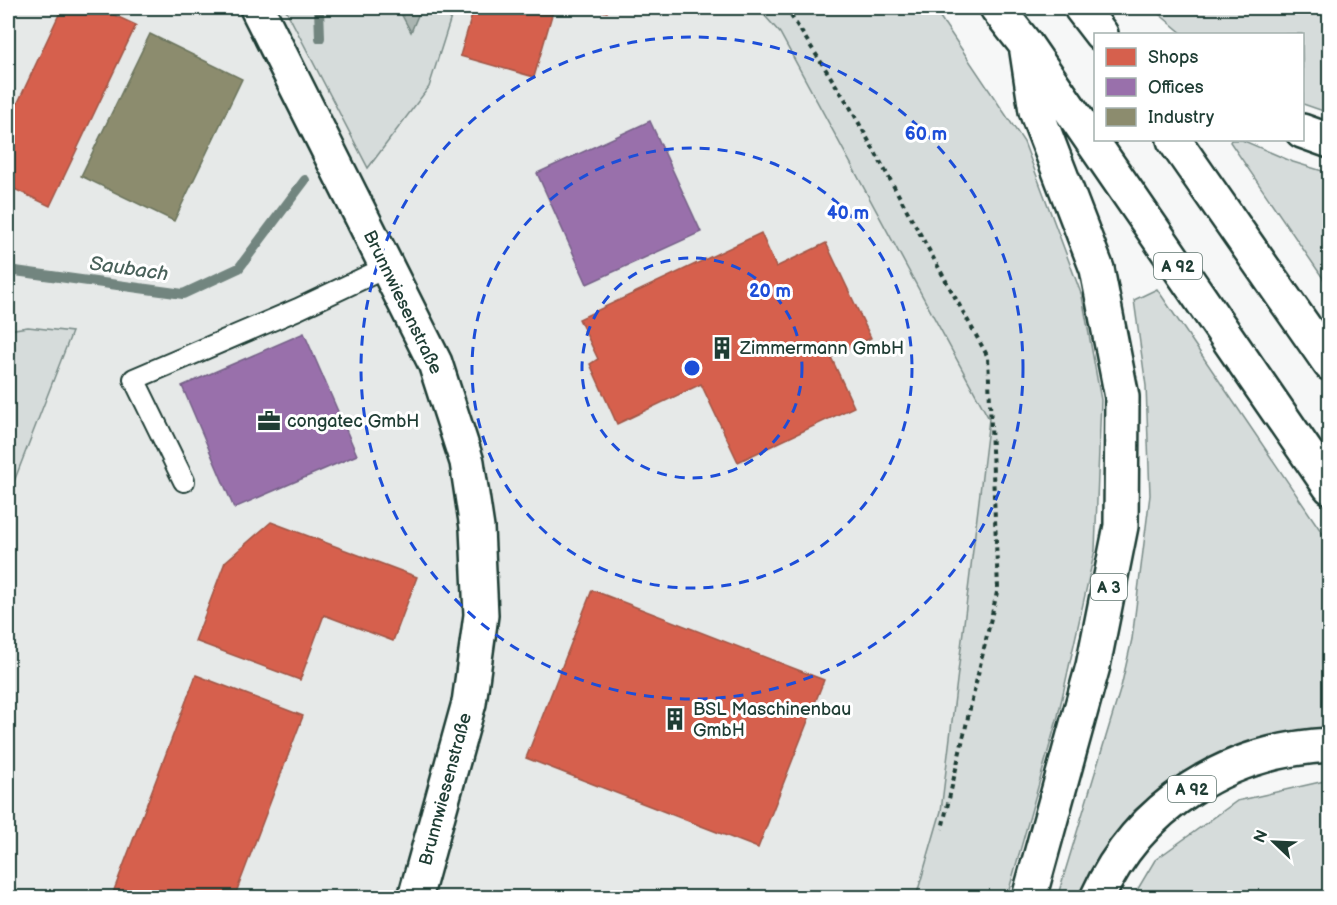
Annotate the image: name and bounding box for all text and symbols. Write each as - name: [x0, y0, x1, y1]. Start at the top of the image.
- legend: [1094, 33, 1304, 141]
- text: Shops: [1148, 47, 1199, 68]
- text: Offices: [1148, 77, 1204, 98]
- text: Industry: [1148, 107, 1215, 128]
- text: 60 m: [905, 124, 947, 145]
- text: 40 m: [827, 203, 869, 224]
- street label: Brunnwiesenstraße: [359, 227, 447, 378]
- water label: Saubach: [88, 252, 170, 286]
- road number: A 92: [1154, 253, 1202, 279]
- text: 20 m: [749, 281, 791, 302]
- building icon: Zimmermann GmbH: [709, 335, 735, 361]
- place label: Zimmermann GmbH: [739, 338, 904, 359]
- centre of rings: [682, 358, 702, 378]
- office icon: congatec GmbH: [256, 408, 282, 434]
- place label: congatec GmbH: [287, 411, 420, 432]
- road number: A 3: [1091, 574, 1127, 600]
- place label: BSL Maschinenbau GmbH: [693, 699, 851, 741]
- building icon: BSL Maschinenbau GmbH: [662, 706, 688, 732]
- street label: Brunnwiesenstraße: [415, 710, 476, 868]
- road number: A 92: [1168, 776, 1216, 802]
- north arrow: [1244, 812, 1304, 872]
- text: N: [1250, 827, 1273, 846]

